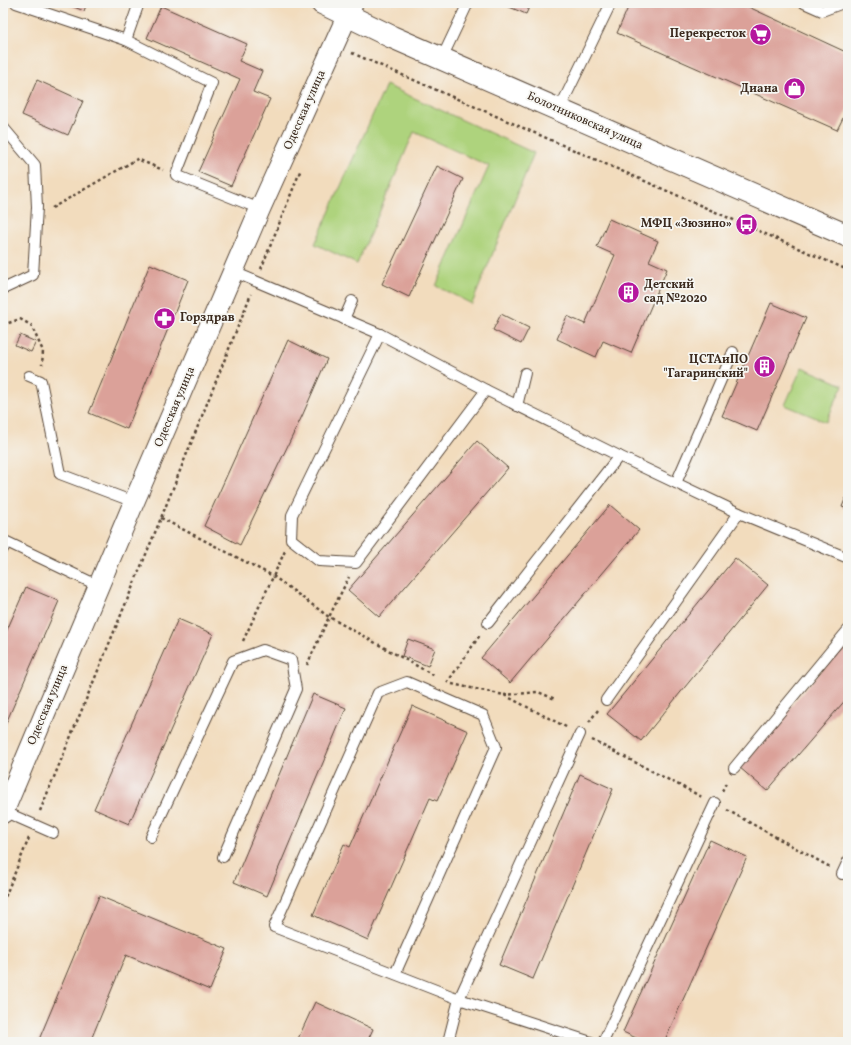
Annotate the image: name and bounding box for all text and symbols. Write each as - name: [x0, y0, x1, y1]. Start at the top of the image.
- supermarket icon: Перекресток: [748, 21, 774, 47]
- place label: Перекресток: [670, 26, 746, 42]
- street label: Одесская улица: [280, 67, 330, 153]
- shop icon: Диана: [781, 76, 807, 102]
- place label: Диана: [740, 81, 778, 97]
- street label: Болотниковская улица: [524, 88, 646, 154]
- bus stop icon: МФЦ «Зюзино»: [734, 211, 760, 237]
- place label: МФЦ «Зюзино»: [641, 216, 732, 232]
- place label: Детский сад №2020: [644, 277, 707, 307]
- building icon: Детский сад №2020: [615, 279, 641, 305]
- pharmacy icon: Горздрав: [152, 305, 178, 331]
- place label: Горздрав: [180, 310, 235, 326]
- place label: ЦСТАиПО "Гагаринский": [663, 352, 748, 382]
- building icon: ЦСТАиПО "Гагаринский": [751, 354, 777, 380]
- street label: Одесская улица: [151, 364, 199, 450]
- street label: Одесская улица: [24, 662, 72, 748]

